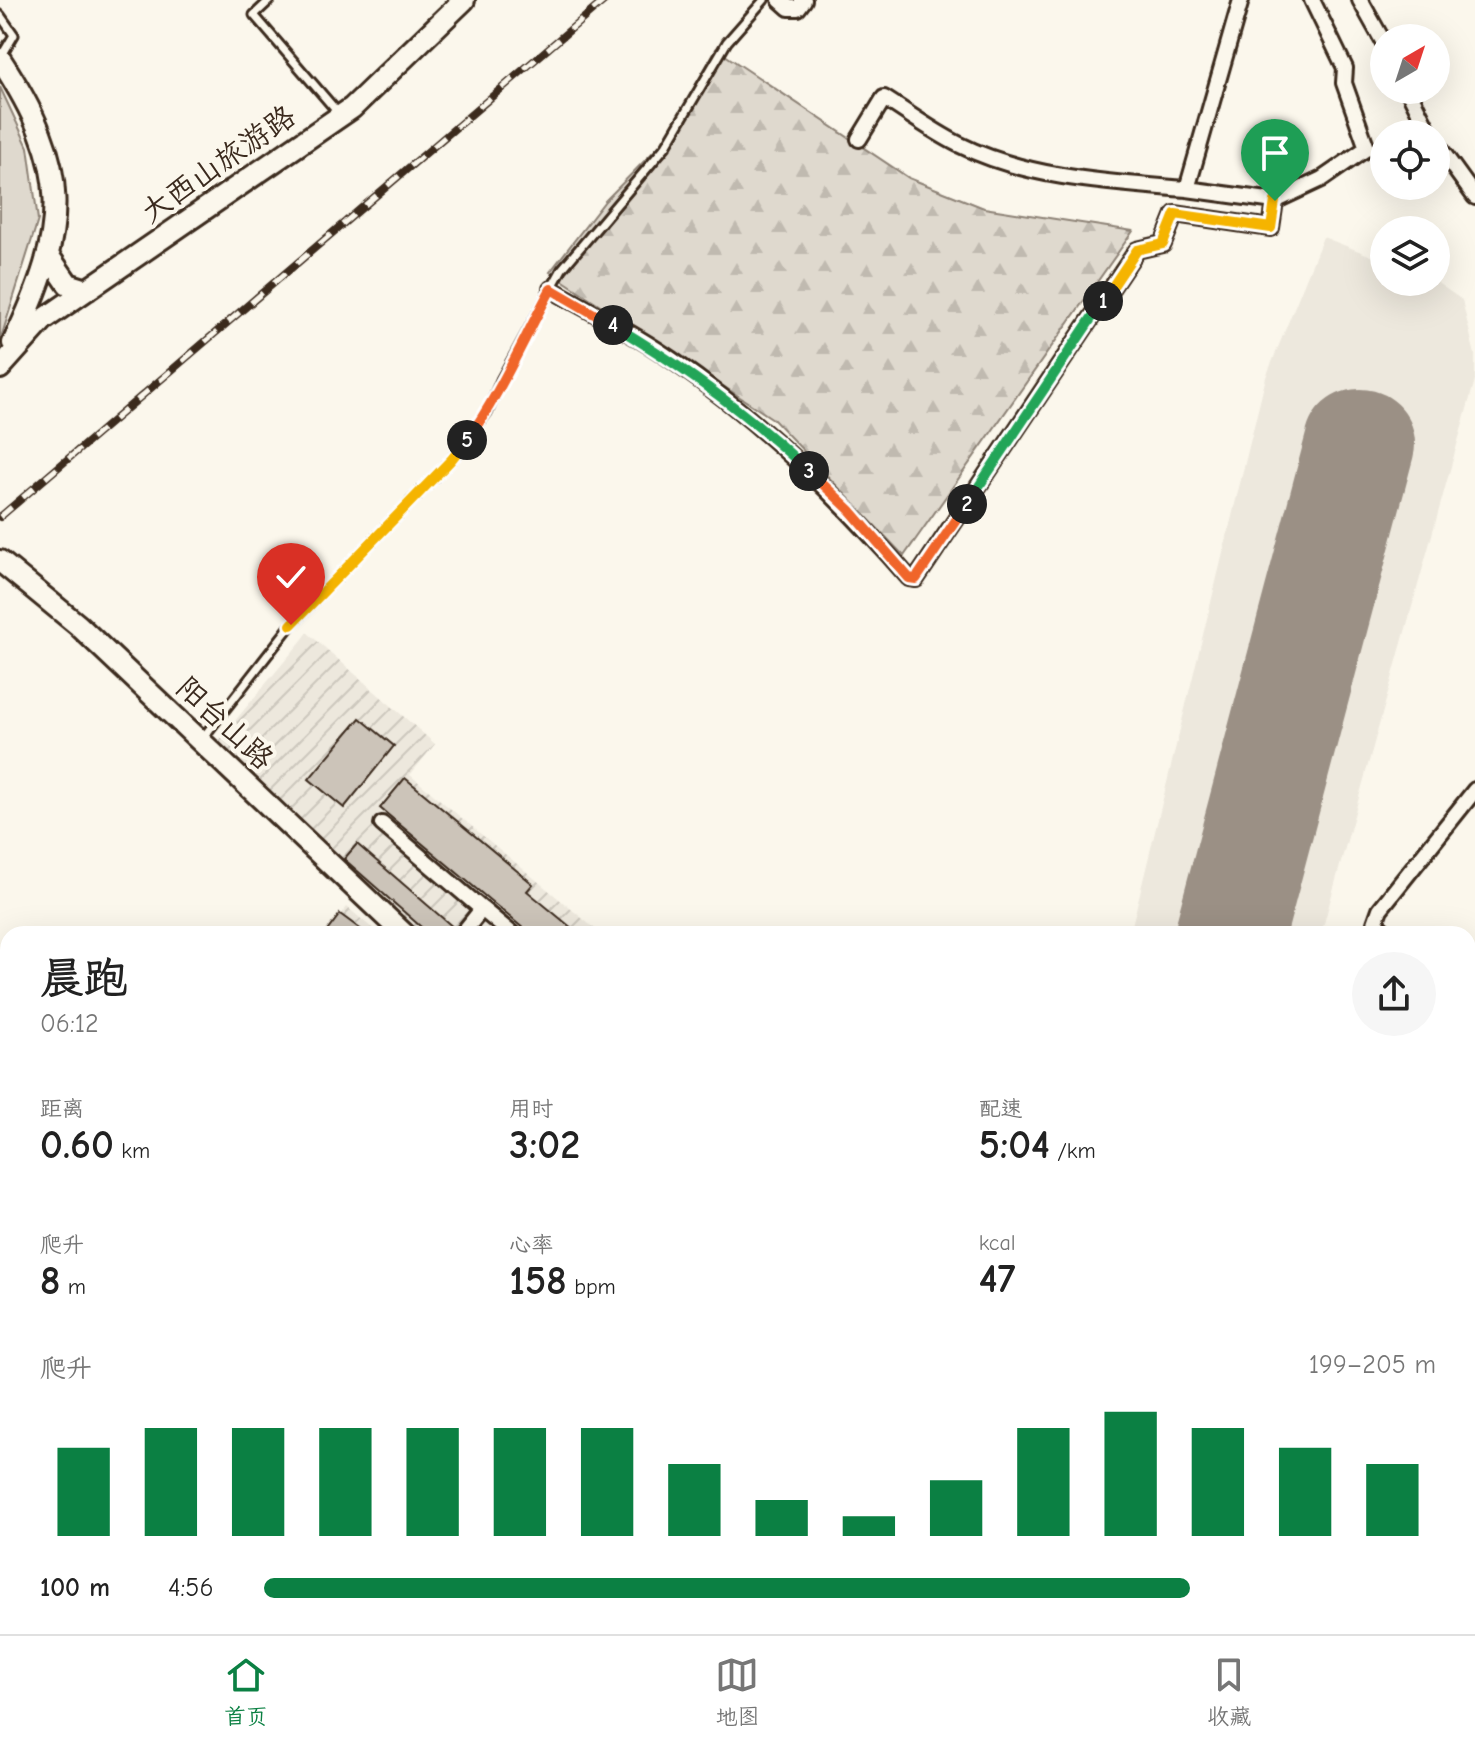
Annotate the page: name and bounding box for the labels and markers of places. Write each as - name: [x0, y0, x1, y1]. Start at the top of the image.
- pin: [1241, 119, 1309, 201]
- pin: 1: [1083, 281, 1123, 321]
- pin: 4: [593, 305, 633, 345]
- pin: 5: [447, 420, 487, 460]
- pin: 3: [789, 451, 829, 491]
- pin: 2: [947, 484, 987, 524]
- pin: [257, 543, 325, 625]

